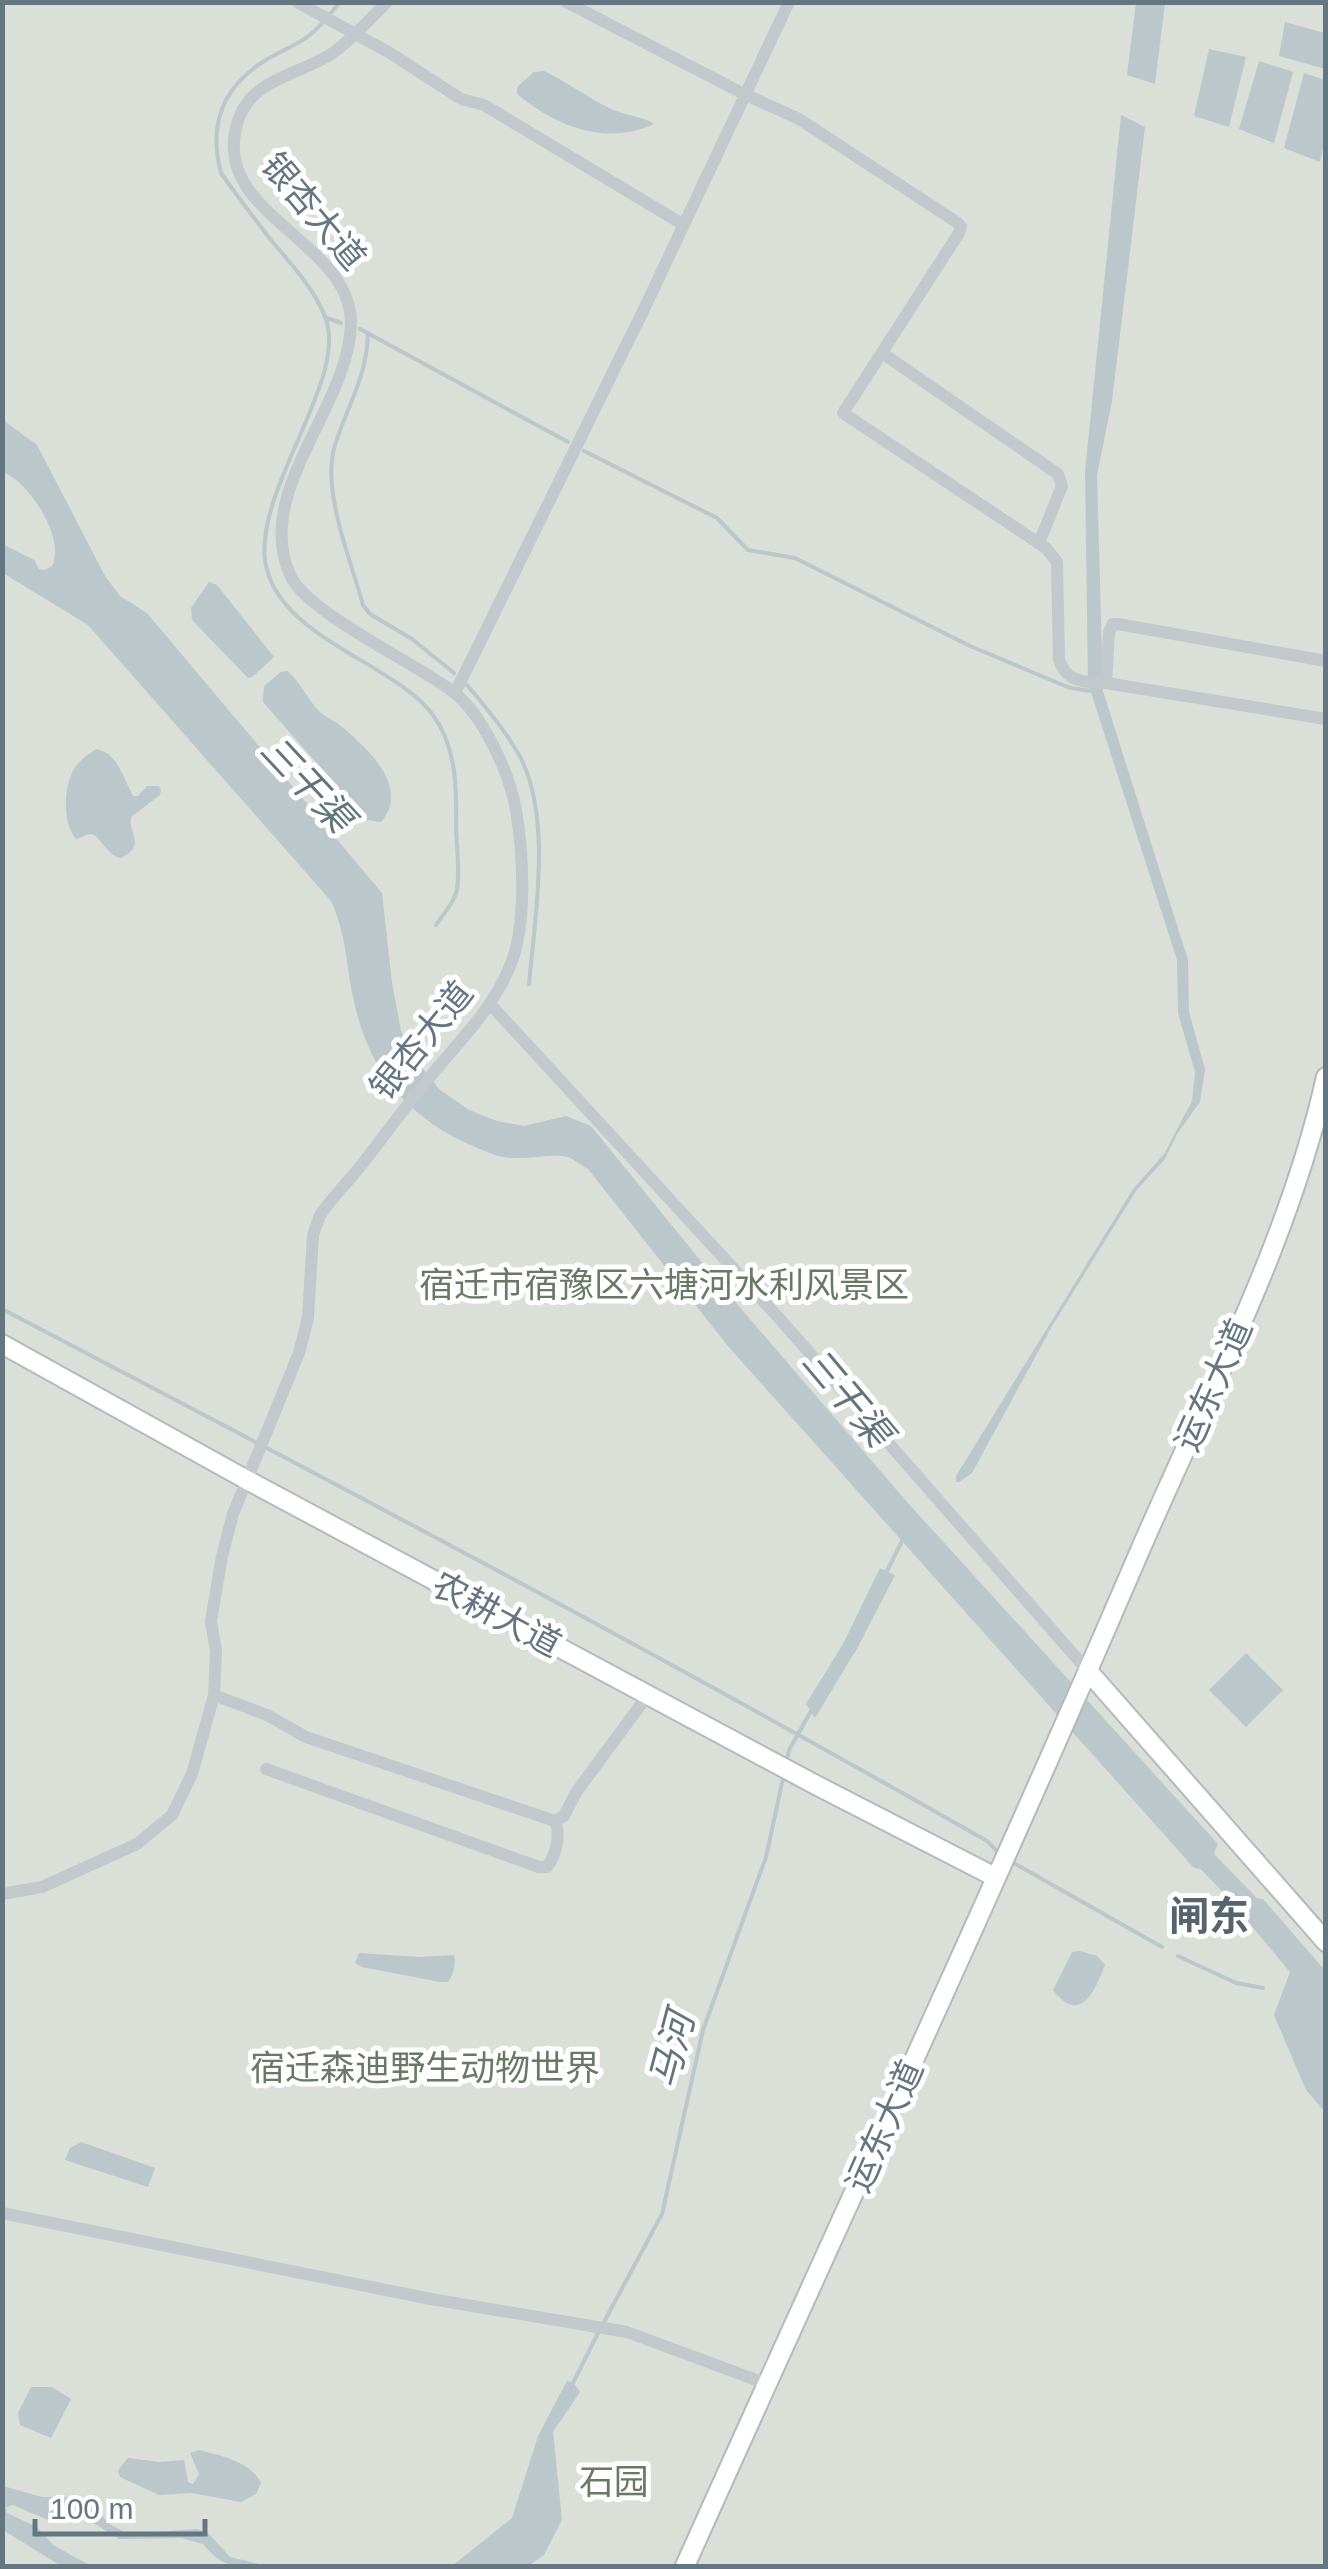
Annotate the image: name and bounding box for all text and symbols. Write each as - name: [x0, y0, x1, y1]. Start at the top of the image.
- street label: 银杏大道: [254, 145, 374, 277]
- water label: 三干渠: [253, 728, 365, 844]
- street label: 银杏大道: [362, 973, 480, 1107]
- park label: 宿迁市宿豫区六塘河水利风景区: [419, 1265, 909, 1304]
- street label: 运东大道: [1167, 1313, 1259, 1457]
- water label: 三干渠: [794, 1340, 903, 1458]
- street label: 农耕大道: [426, 1564, 568, 1664]
- district label: 闸东: [1169, 1894, 1249, 1938]
- water label: 马河: [642, 2001, 704, 2092]
- park label: 宿迁森迪野生动物世界: [250, 2048, 600, 2087]
- street label: 运东大道: [838, 2054, 930, 2198]
- park label: 石园: [579, 2462, 649, 2501]
- scale bar: [35, 2474, 205, 2536]
- text: 100 m: [50, 2492, 133, 2525]

